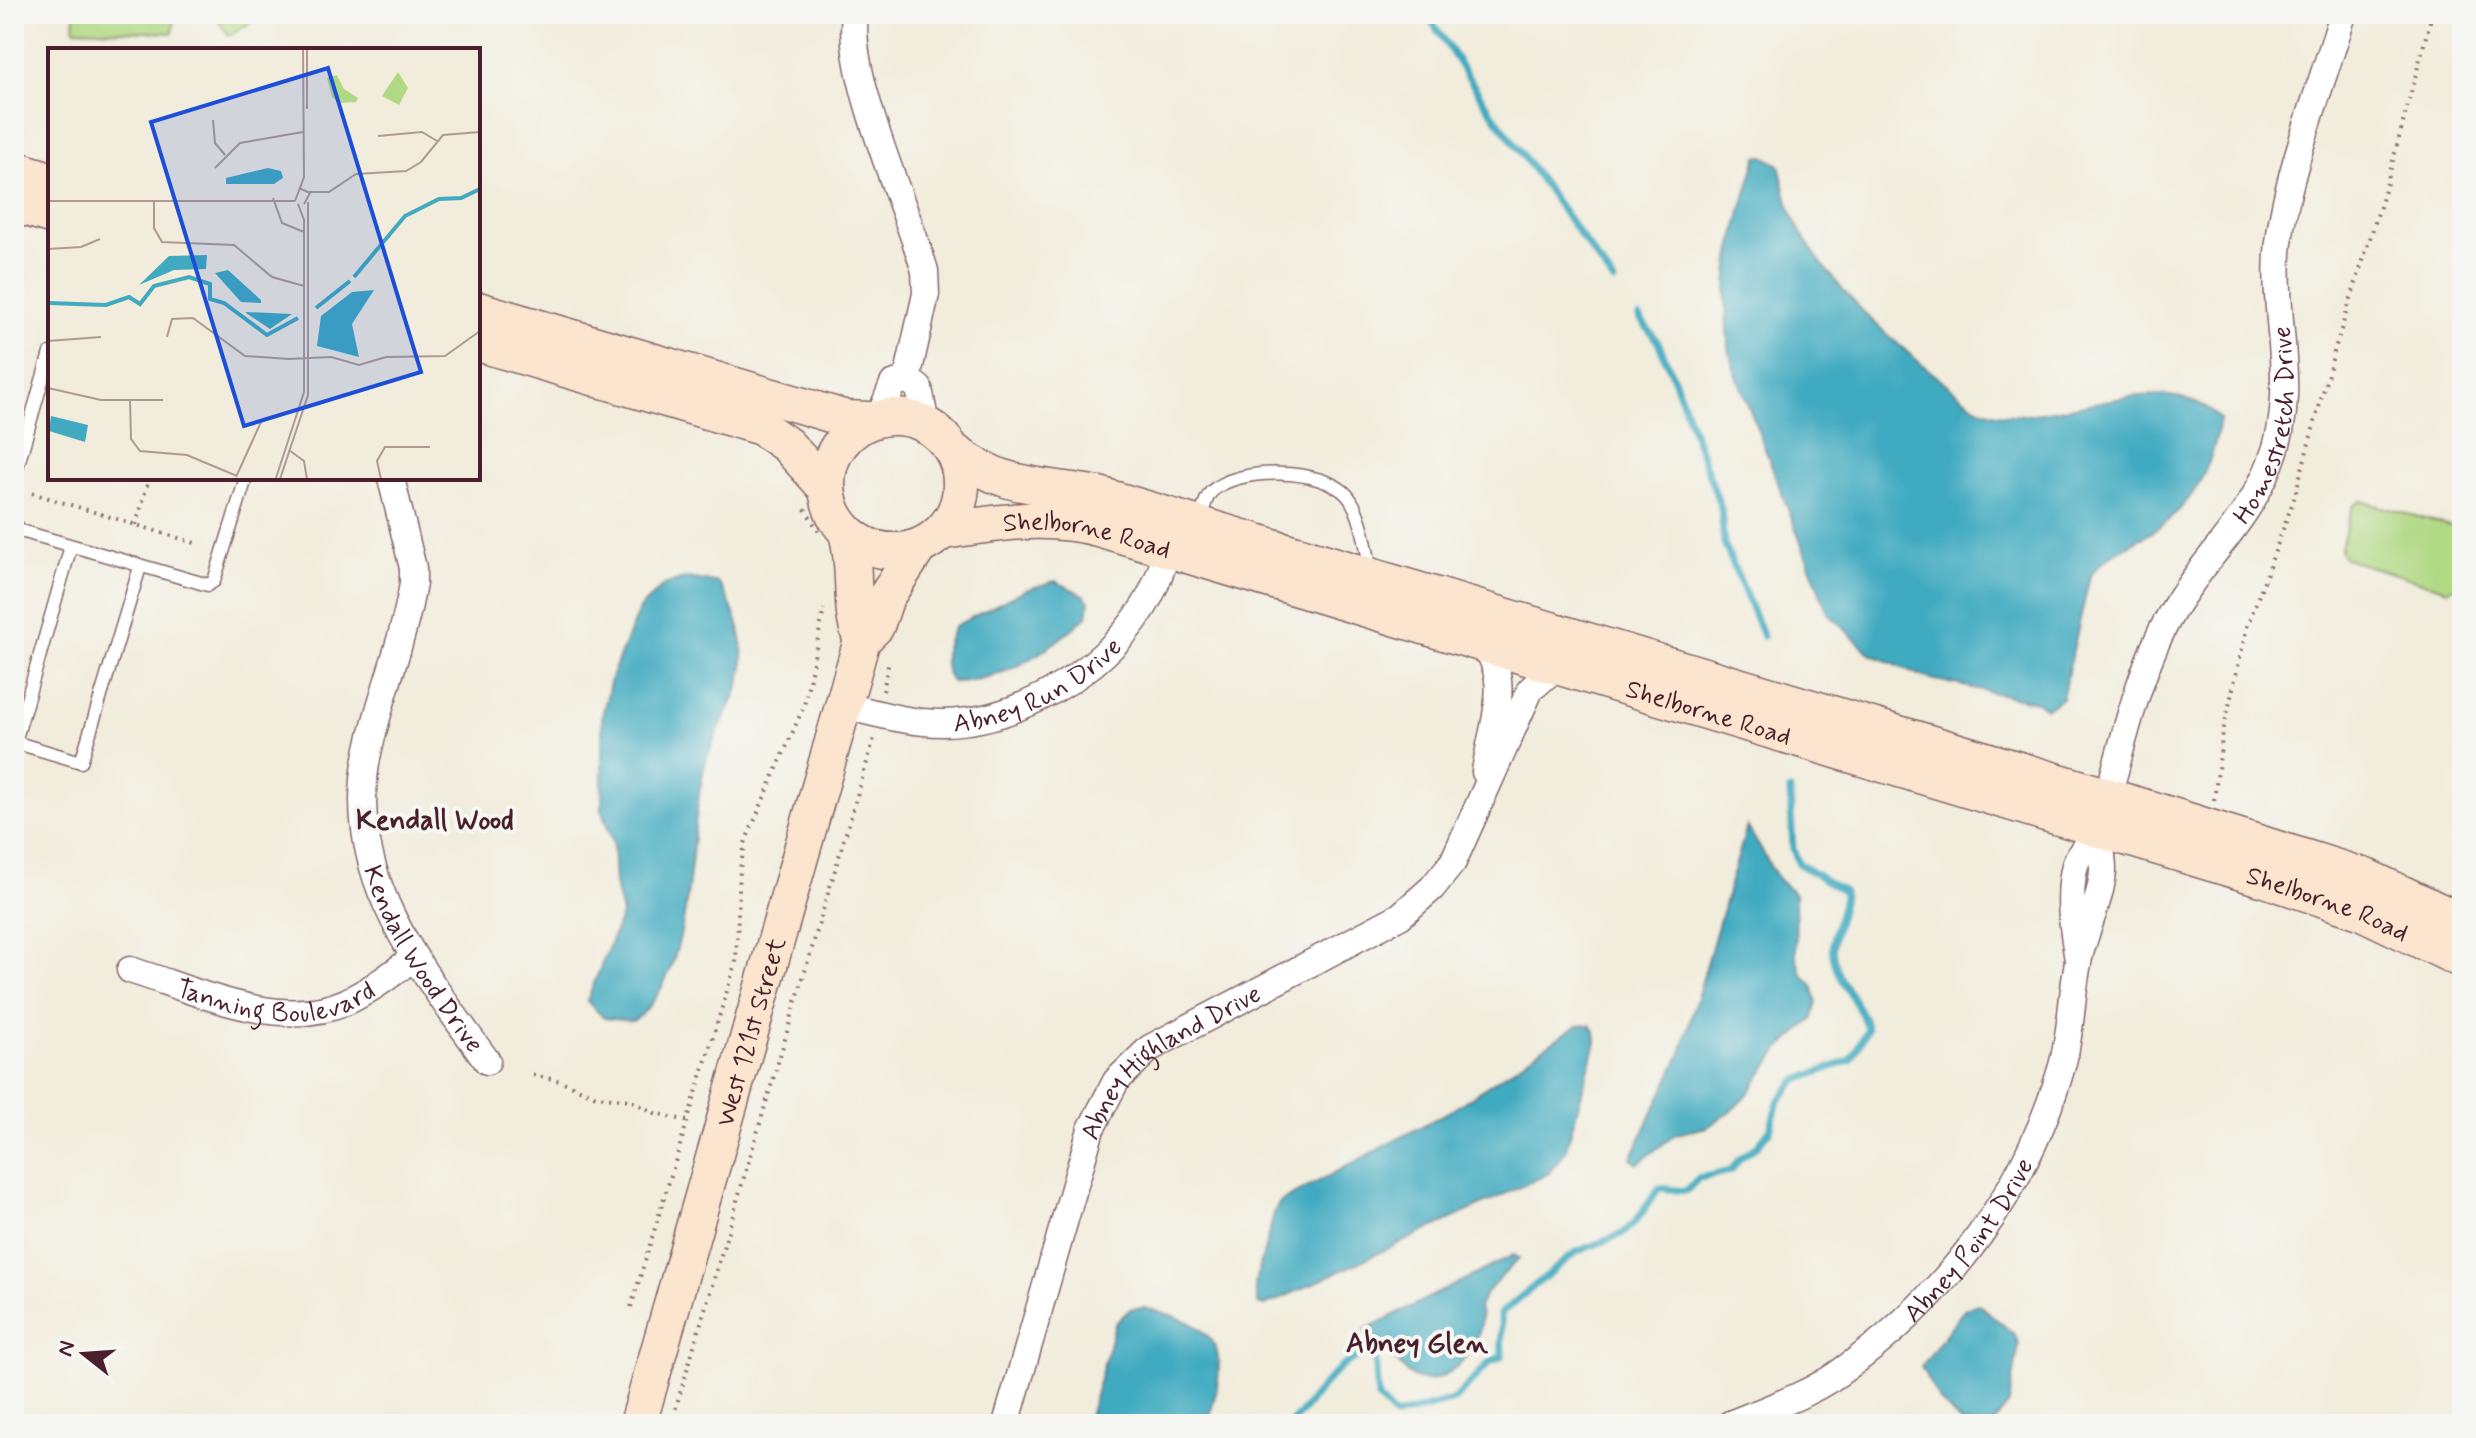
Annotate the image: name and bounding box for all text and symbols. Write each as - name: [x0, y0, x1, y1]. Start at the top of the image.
- inset map: [48, 48, 480, 480]
- street label: Homestretch Drive: [2226, 325, 2303, 531]
- street label: Shelborne Road: [1002, 506, 1174, 568]
- street label: Abney Run Drive: [951, 631, 1130, 742]
- street label: Shelborne Road: [1621, 673, 1795, 755]
- district label: Kendall Wood: [356, 803, 514, 840]
- street label: Shelborne Road: [2242, 859, 2414, 951]
- street label: Kendall Wood Drive: [354, 861, 490, 1060]
- street label: West 121st Street: [709, 934, 795, 1131]
- street label: Tanning Boulevard: [175, 965, 375, 997]
- text: Tanning Boulevard: [172, 972, 382, 1032]
- street label: Abney Highland Drive: [1074, 977, 1267, 1144]
- street label: Abney Point Drive: [1897, 1153, 2042, 1331]
- north arrow: [44, 1314, 124, 1394]
- district label: Abney Glen: [1346, 1326, 1489, 1363]
- text: N: [51, 1338, 82, 1360]

